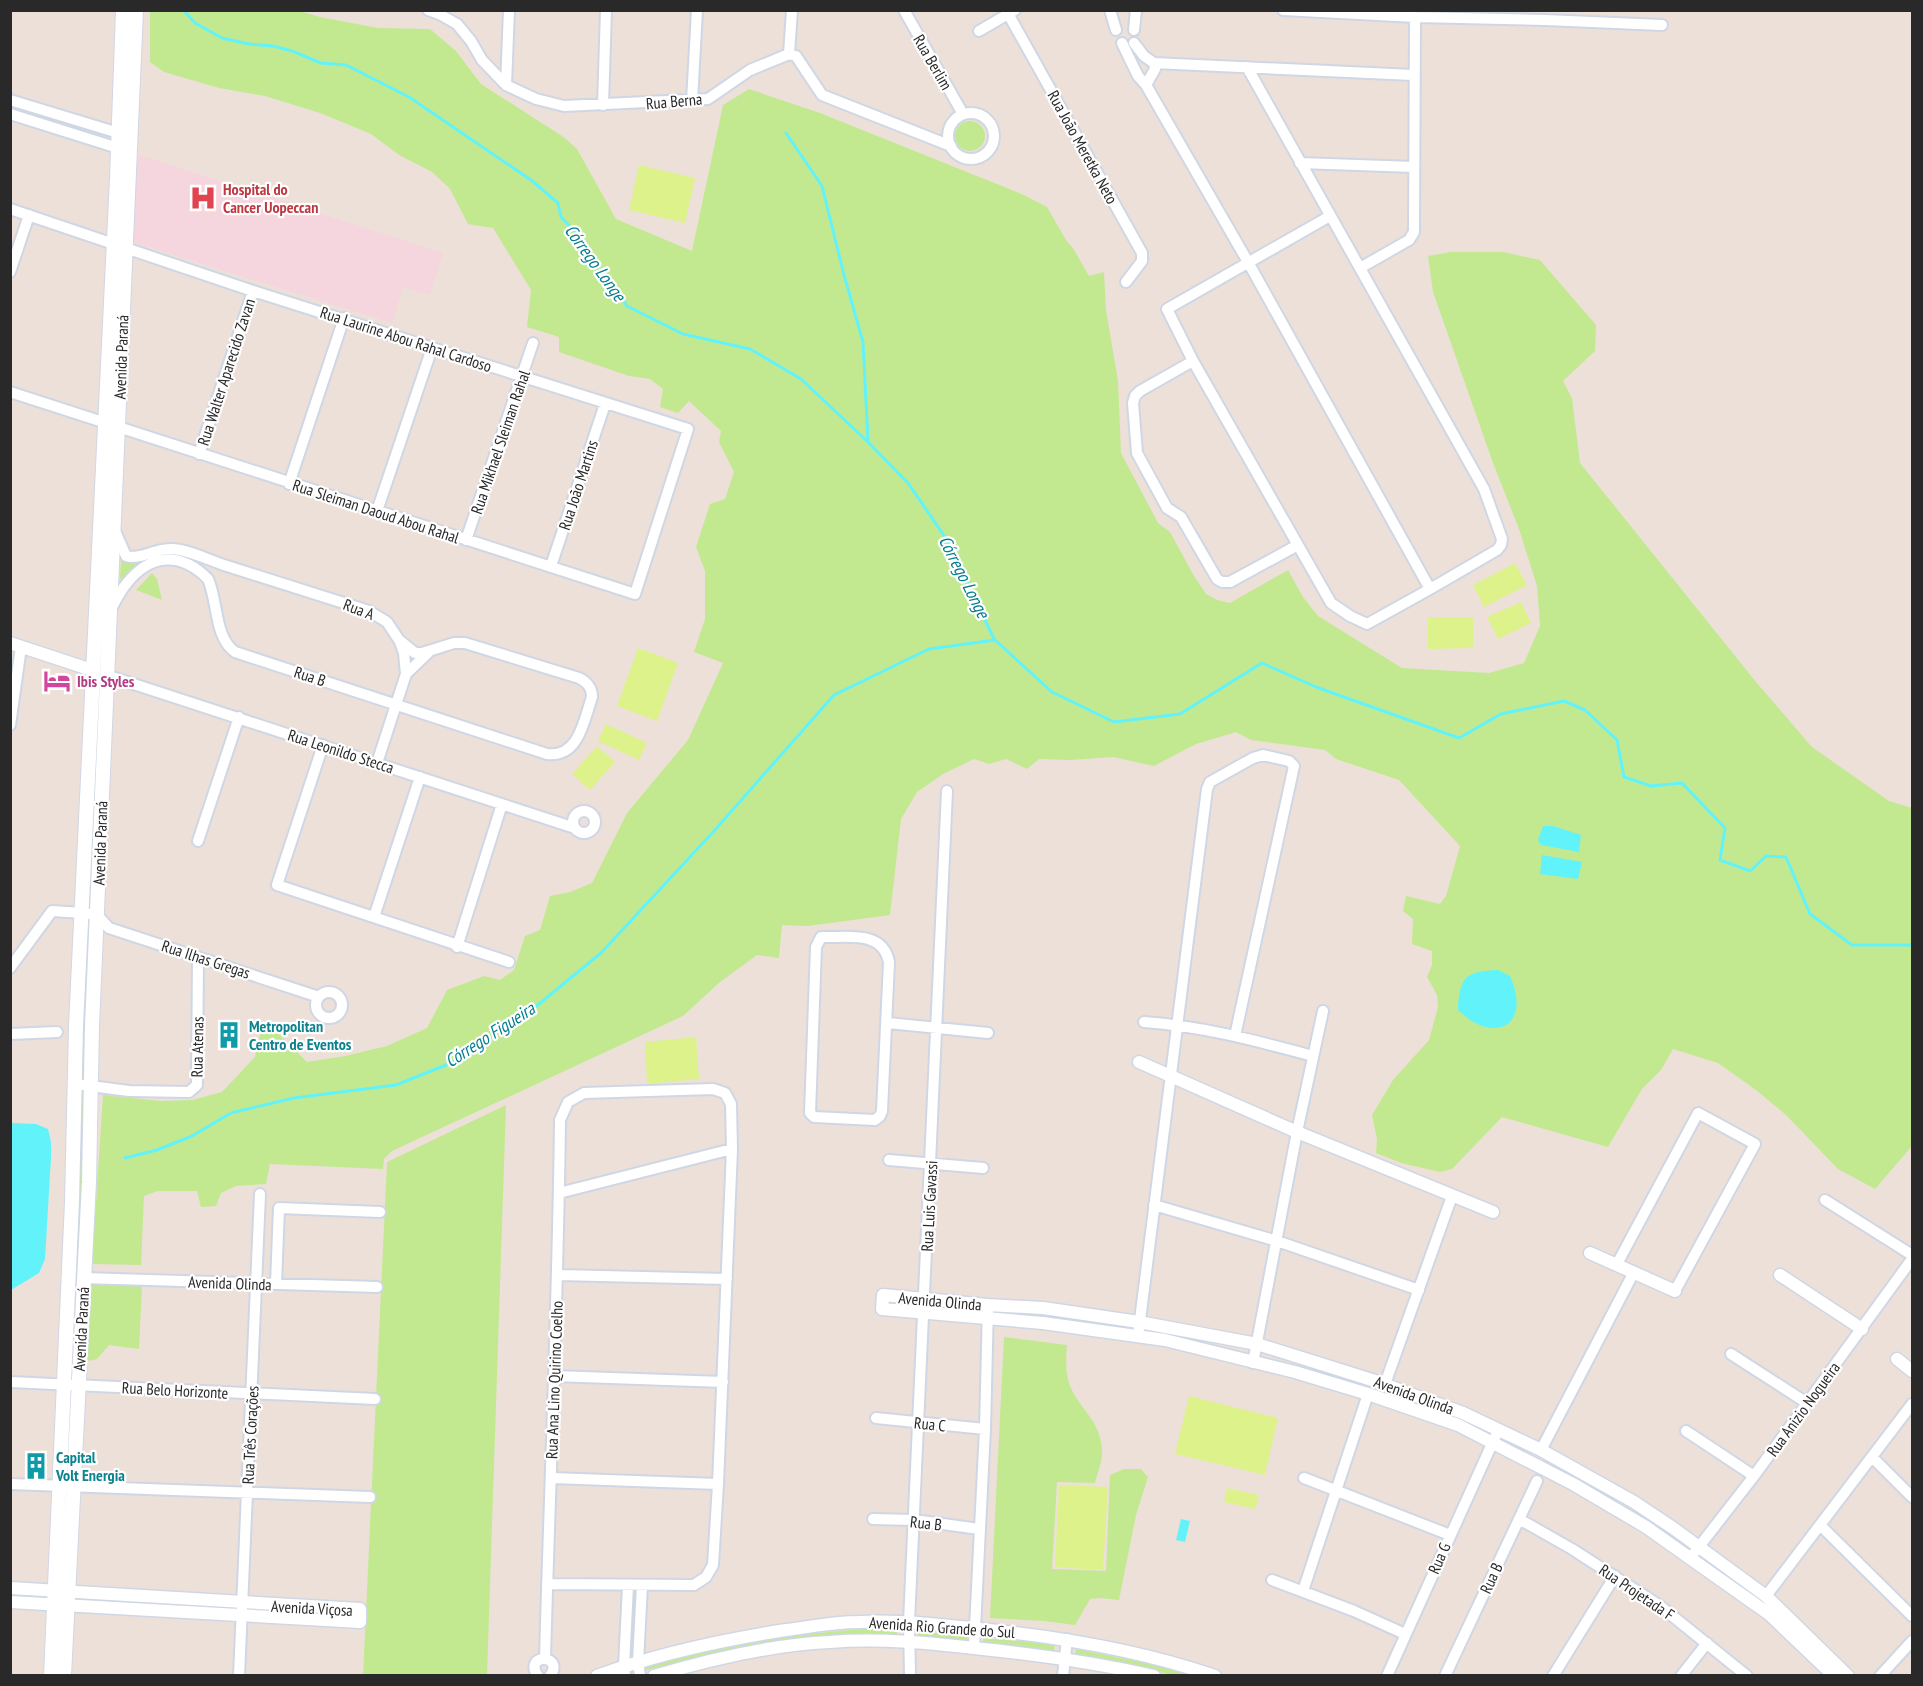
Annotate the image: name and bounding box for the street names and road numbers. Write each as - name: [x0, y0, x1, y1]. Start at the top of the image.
- street label: Rua Berlim: [909, 31, 957, 93]
- street label: Rua João Meretka Neto: [1044, 87, 1122, 207]
- street label: Rua Berna: [645, 89, 703, 113]
- street label: Rua Walter Aparecido Zavan: [193, 296, 259, 448]
- street label: Rua Laurine Abou Rahal Cardoso: [318, 302, 494, 376]
- street label: Avenida Paraná: [110, 314, 132, 400]
- street label: Rua Mikhael Sleiman Rahal: [466, 367, 534, 516]
- street label: Rua João Martins: [554, 437, 602, 533]
- street label: Rua Sleiman Daoud Abou Rahal: [290, 475, 462, 547]
- street label: Rua A: [341, 594, 378, 624]
- street label: Rua B: [292, 662, 328, 690]
- street label: Rua Leonildo Stecca: [285, 724, 397, 778]
- street label: Avenida Paraná: [89, 800, 111, 886]
- street label: Rua Ilhas Gregas: [159, 935, 253, 983]
- street label: Rua Atenas: [186, 1016, 208, 1078]
- street label: Rua Luis Gavassi: [917, 1160, 941, 1252]
- street label: Avenida Olinda: [188, 1272, 272, 1294]
- street label: Avenida Paraná: [69, 1286, 93, 1372]
- street label: Avenida Olinda: [898, 1287, 982, 1315]
- street label: Rua Ana Lino Quirino Coelho: [541, 1300, 567, 1459]
- street label: Rua Anizio Nogueira: [1762, 1358, 1844, 1460]
- street label: Avenida Olinda: [1371, 1371, 1457, 1419]
- street label: Rua Belo Horizonte: [121, 1377, 229, 1403]
- street label: Rua Três Corações: [237, 1385, 263, 1485]
- street label: Rua C: [913, 1412, 947, 1436]
- street label: Rua B: [909, 1511, 943, 1535]
- street label: Rua G: [1423, 1539, 1455, 1577]
- street label: Rua B: [1475, 1559, 1507, 1597]
- street label: Rua Projetada F: [1595, 1559, 1679, 1625]
- street label: Avenida Viçosa: [271, 1596, 353, 1620]
- street label: Avenida Rio Grande do Sul: [869, 1612, 1016, 1642]

